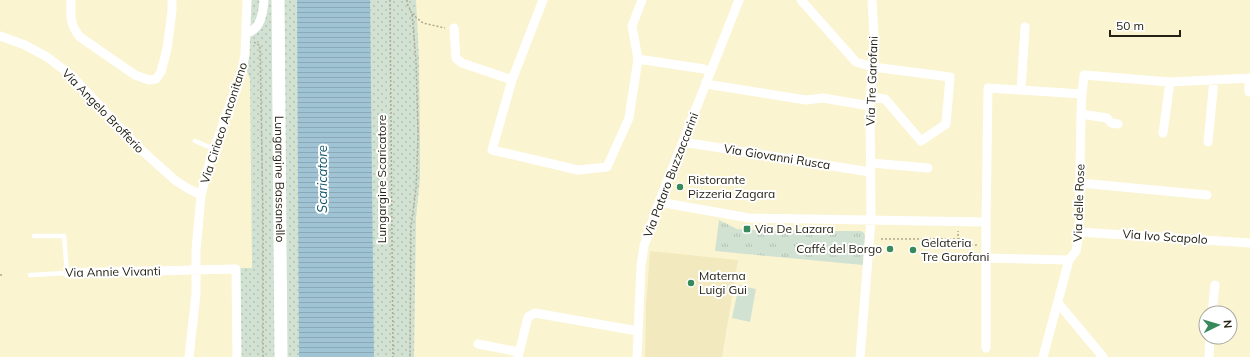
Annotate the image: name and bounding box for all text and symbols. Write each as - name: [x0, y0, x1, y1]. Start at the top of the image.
- scale bar: [1110, 12, 1180, 38]
- text: 50 m: [1116, 18, 1144, 33]
- street label: Via Tre Garofani: [862, 36, 881, 126]
- street label: Via Ciriaco Anconitano: [197, 60, 250, 185]
- street label: Via Angelo Brofferio: [59, 65, 148, 156]
- street label: Via Pataro Buzzaccarini: [640, 110, 701, 239]
- street label: Lungargine Scaricatore: [374, 115, 389, 243]
- street label: Lungargine Bassanello: [272, 116, 288, 242]
- street label: Via Giovanni Rusca: [723, 141, 831, 172]
- water label: Scaricatore: [314, 145, 330, 213]
- street label: Via delle Rose: [1070, 164, 1087, 242]
- place label: Ristorante Pizzeria Zagara: [688, 172, 775, 201]
- marker: Ristorante Pizzeria Zagara: [675, 182, 685, 192]
- place label: Via De Lazara: [755, 221, 834, 236]
- marker: Via De Lazara: [742, 224, 752, 234]
- street label: Via Ivo Scapolo: [1122, 226, 1208, 247]
- place label: Gelateria Tre Garofani: [921, 235, 990, 264]
- place label: Caffé del Borgo: [796, 241, 882, 256]
- marker: Caffé del Borgo: [885, 244, 895, 254]
- marker: Gelateria Tre Garofani: [908, 245, 918, 255]
- street label: Via Annie Vivanti: [65, 263, 161, 280]
- place label: Materna Luigi Gui: [699, 268, 747, 297]
- marker: Materna Luigi Gui: [686, 278, 696, 288]
- north arrow: [1198, 305, 1238, 345]
- text: N: [1221, 319, 1235, 329]

